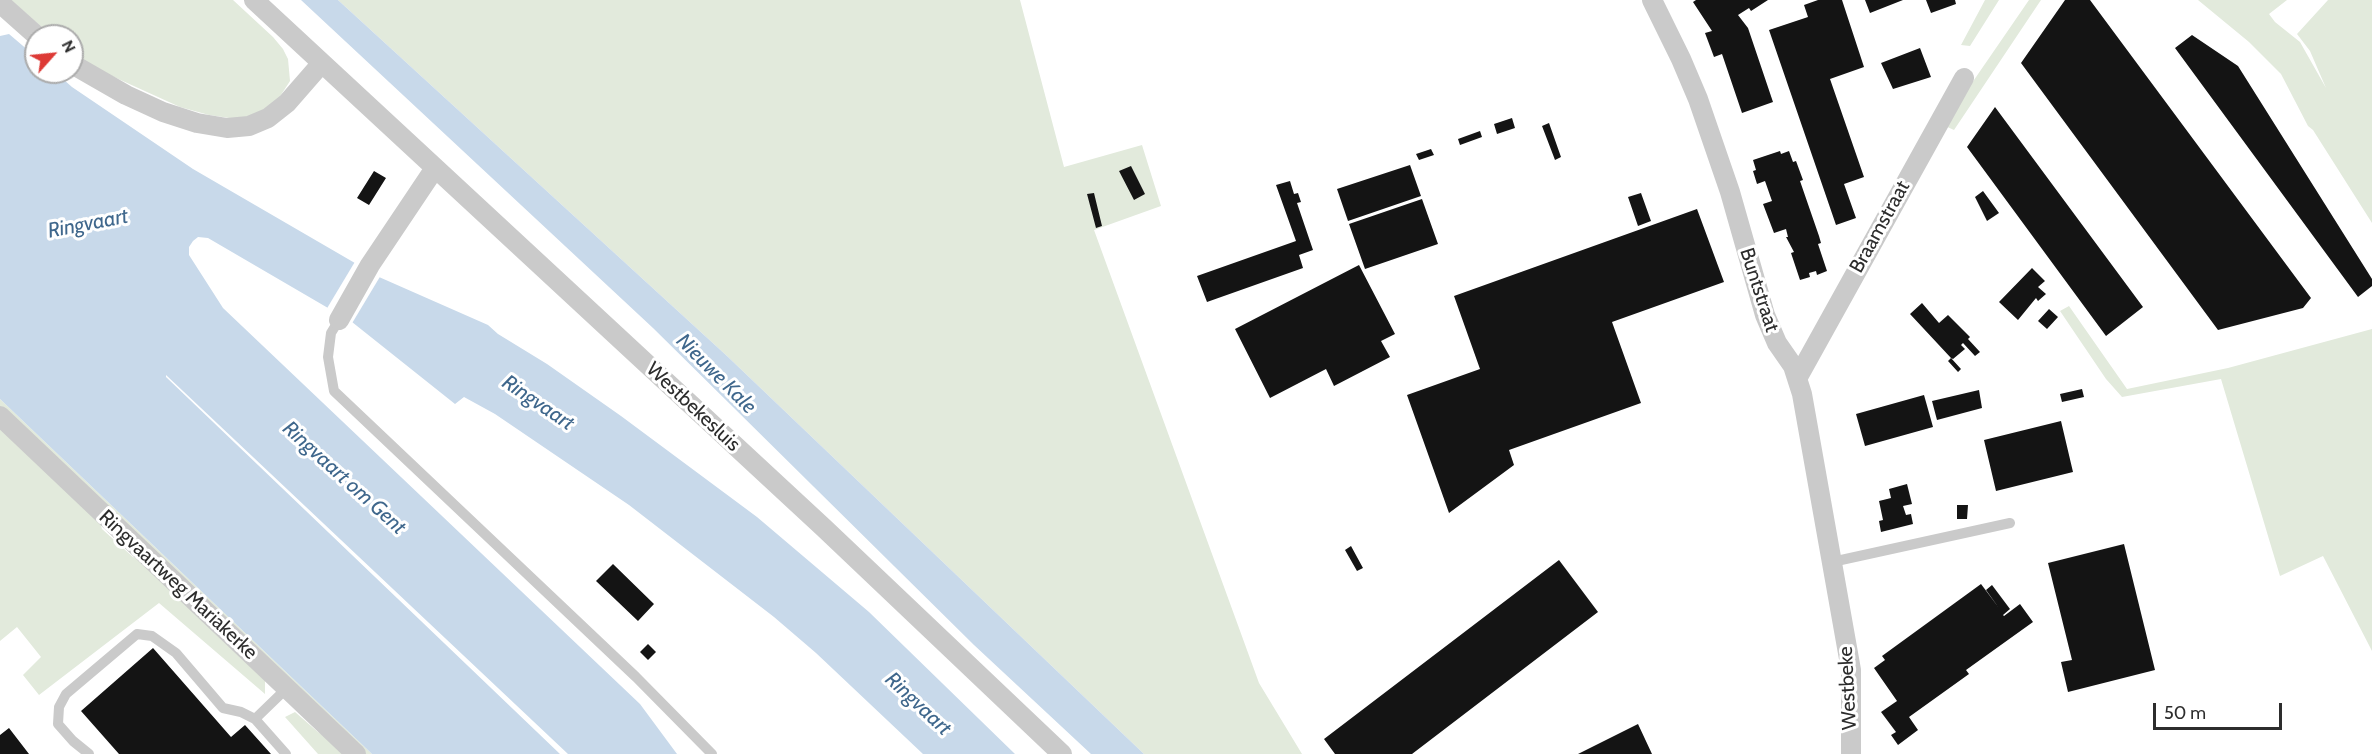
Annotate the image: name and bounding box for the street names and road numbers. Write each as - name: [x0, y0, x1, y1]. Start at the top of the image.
- street label: Braamstraat: [1845, 177, 1915, 277]
- street label: Buntstraat: [1734, 245, 1784, 335]
- street label: Westbekesluis: [641, 357, 745, 457]
- street label: Ringvaartweg Mariakerke: [94, 505, 262, 665]
- street label: Westbeke: [1834, 646, 1862, 730]

